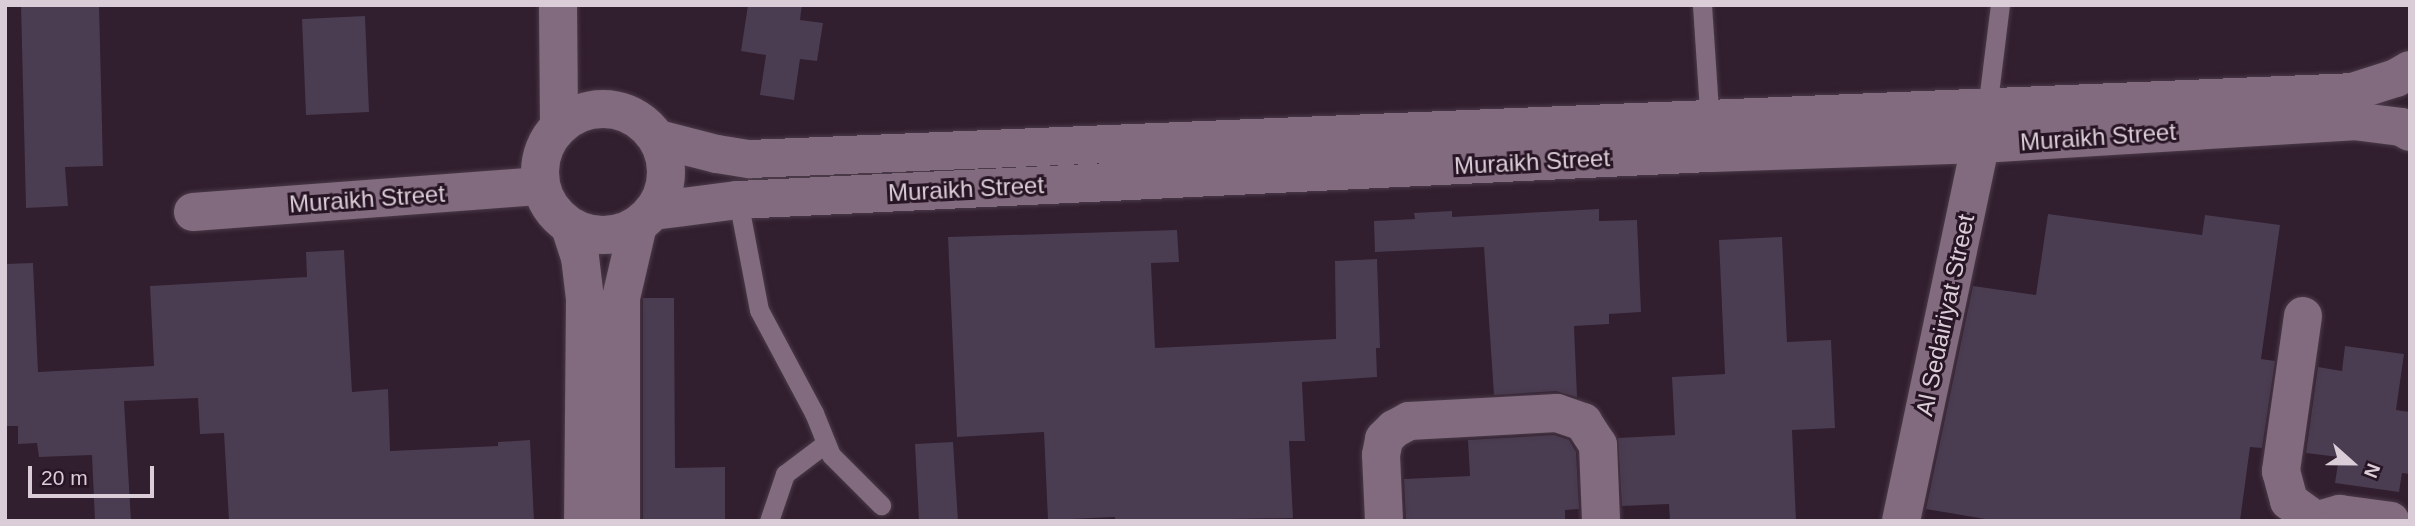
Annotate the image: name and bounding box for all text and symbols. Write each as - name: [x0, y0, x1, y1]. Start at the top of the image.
- street label: Muraikh Street: [2019, 117, 2177, 157]
- street label: Muraikh Street: [1453, 144, 1611, 180]
- street label: Muraikh Street: [887, 171, 1045, 207]
- street label: Muraikh Street: [288, 179, 446, 219]
- street label: Al Sedairiyat Street: [1910, 212, 1980, 418]
- north arrow: [2317, 428, 2387, 498]
- scale bar: [32, 452, 158, 496]
- text: N: [2360, 461, 2384, 481]
- text: 20 m: [41, 466, 88, 489]

